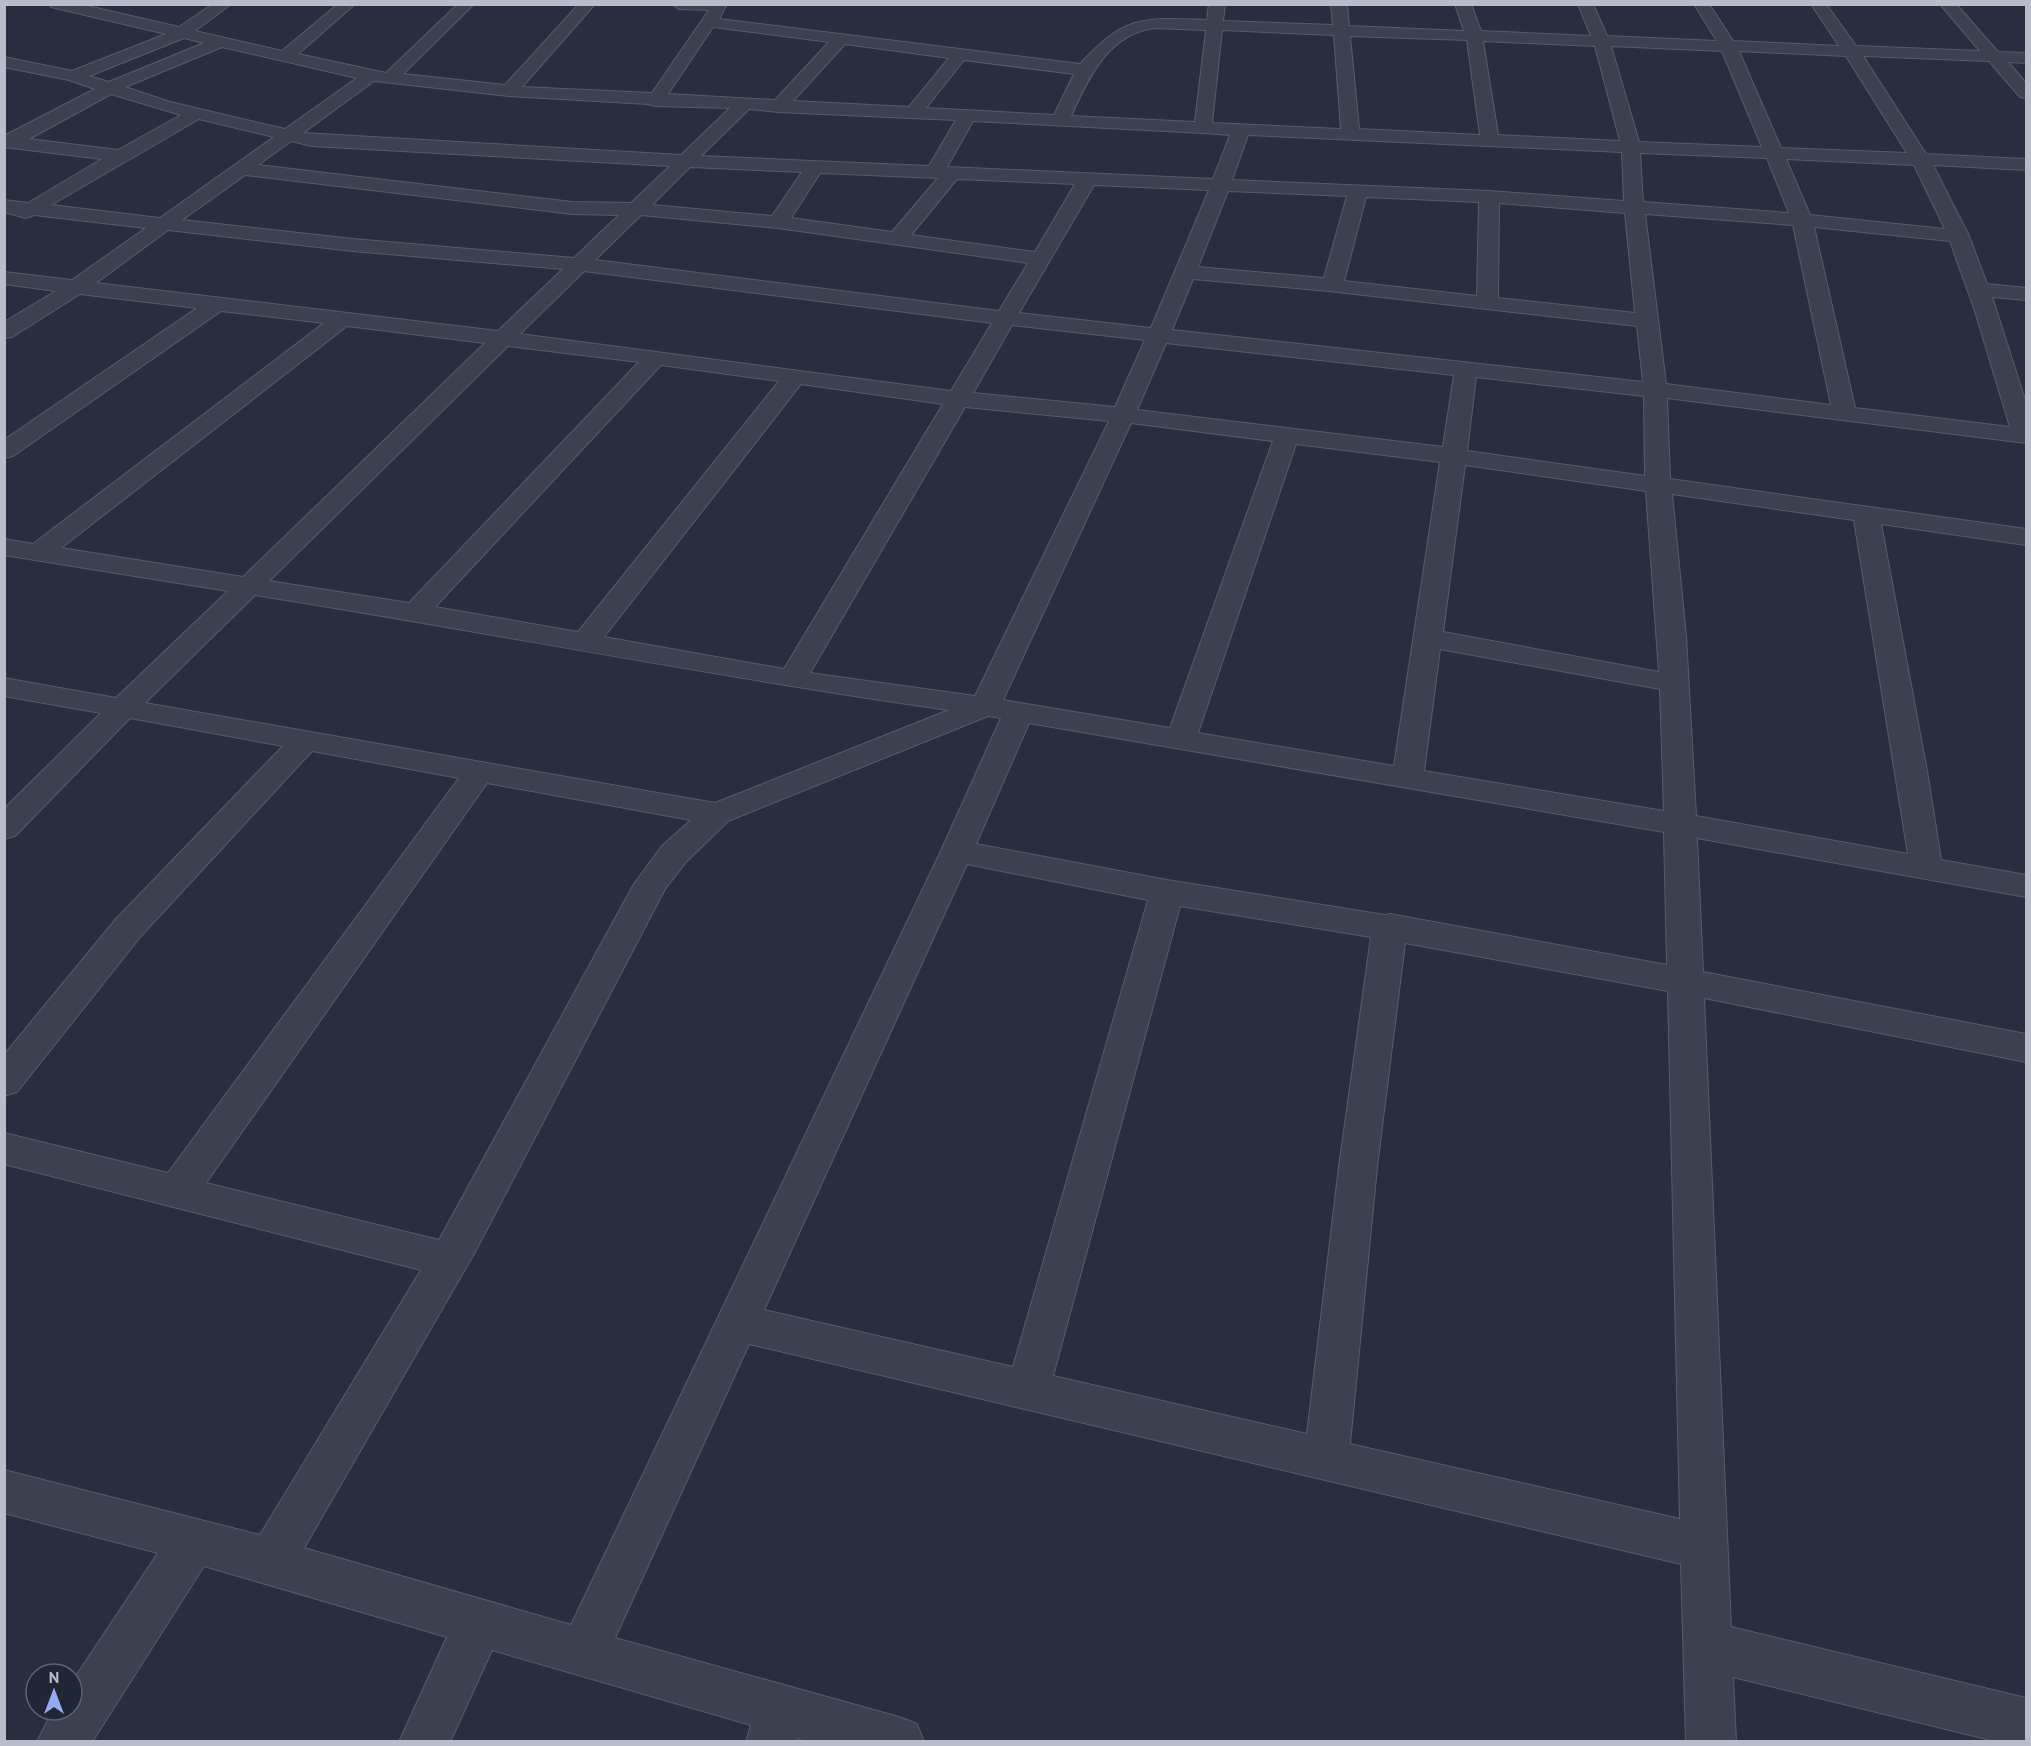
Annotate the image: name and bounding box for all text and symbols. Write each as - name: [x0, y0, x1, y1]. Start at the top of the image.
- north arrow: [24, 1662, 84, 1722]
- text: N: [49, 1667, 59, 1687]

